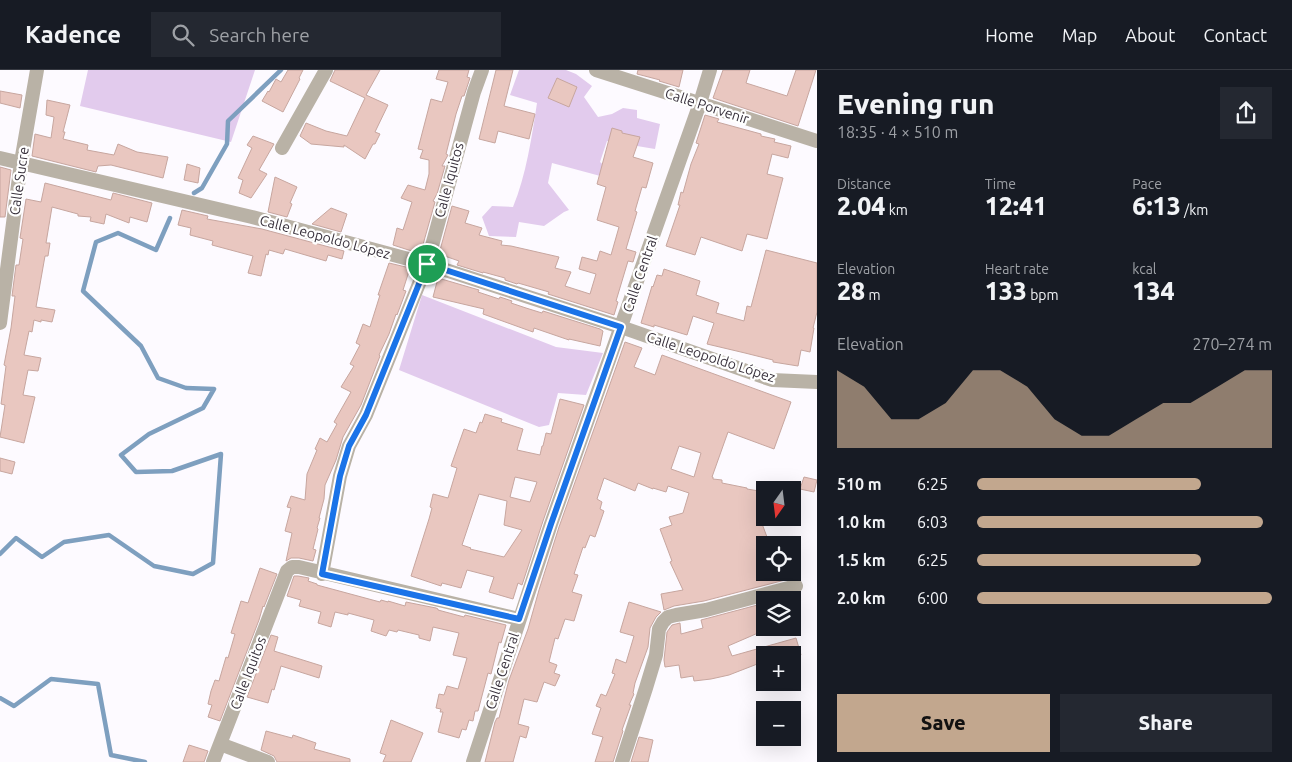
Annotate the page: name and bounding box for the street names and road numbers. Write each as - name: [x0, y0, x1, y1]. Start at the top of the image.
- street label: Calle Porvenir: [663, 85, 752, 127]
- street label: Calle Iquitos: [431, 141, 467, 219]
- street label: Calle Sucre: [6, 146, 32, 216]
- street label: Calle Leopoldo López: [258, 212, 392, 262]
- street label: Calle Central: [619, 233, 661, 314]
- street label: Calle Leopoldo López: [645, 329, 777, 385]
- street label: Calle Central: [482, 630, 522, 712]
- street label: Calle Iquitos: [227, 634, 269, 712]

